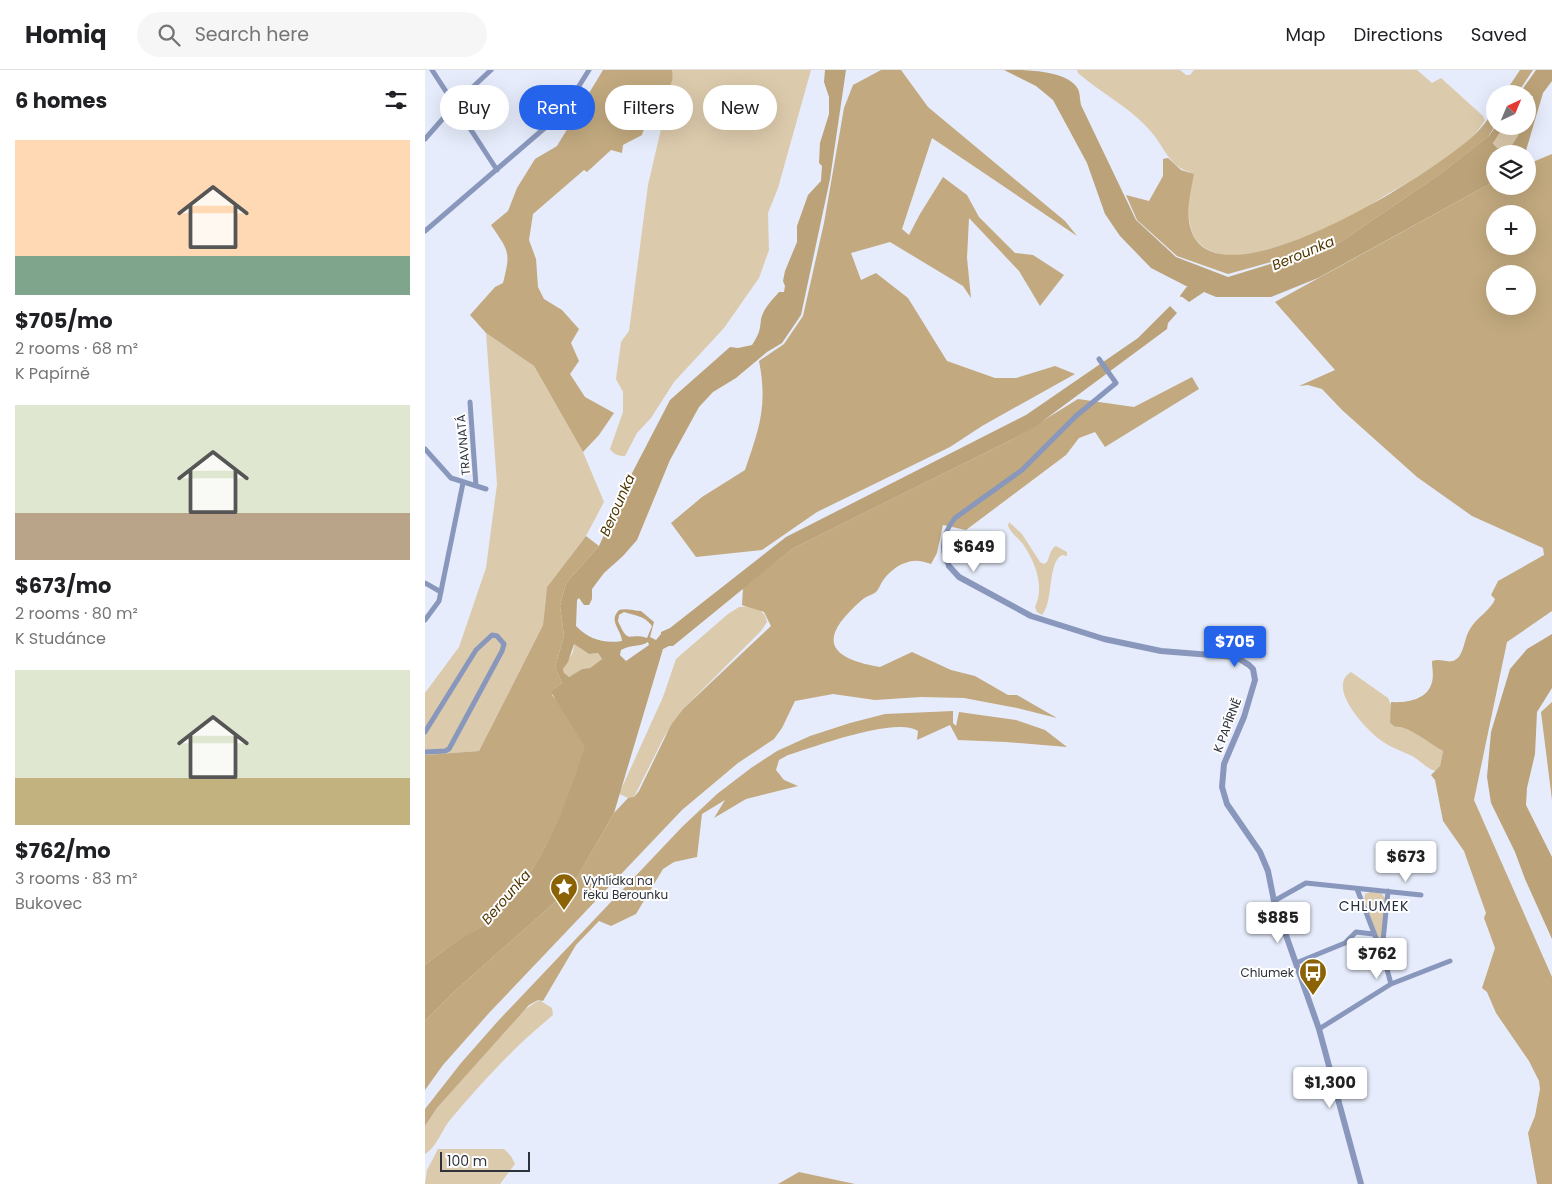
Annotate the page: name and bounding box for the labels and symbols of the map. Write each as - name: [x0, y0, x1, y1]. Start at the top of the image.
- north arrow: [1486, 85, 1536, 135]
- water label: Berounka: [1269, 231, 1338, 275]
- street label: TRAVNATÁ: [452, 414, 474, 476]
- water label: Berounka: [594, 470, 640, 539]
- pin: $649: [944, 530, 1004, 573]
- pin: $705: [1205, 626, 1265, 668]
- street label: K PAPÍRNĚ: [1209, 695, 1245, 755]
- pin: $673: [1376, 840, 1436, 883]
- water label: Berounka: [477, 865, 536, 928]
- place icon: Vyhlídka na řeku Berounku: [549, 872, 579, 911]
- place label: Vyhlídka na řeku Berounku: [583, 872, 668, 903]
- district label: CHLUMEK: [1339, 896, 1409, 916]
- pin: $885: [1248, 902, 1308, 944]
- pin: $762: [1347, 938, 1407, 980]
- bus stop icon: Chlumek: [1298, 957, 1328, 996]
- place label: Chlumek: [1240, 964, 1295, 981]
- pin: $1,300: [1289, 1066, 1371, 1109]
- scale bar: [440, 1149, 530, 1172]

